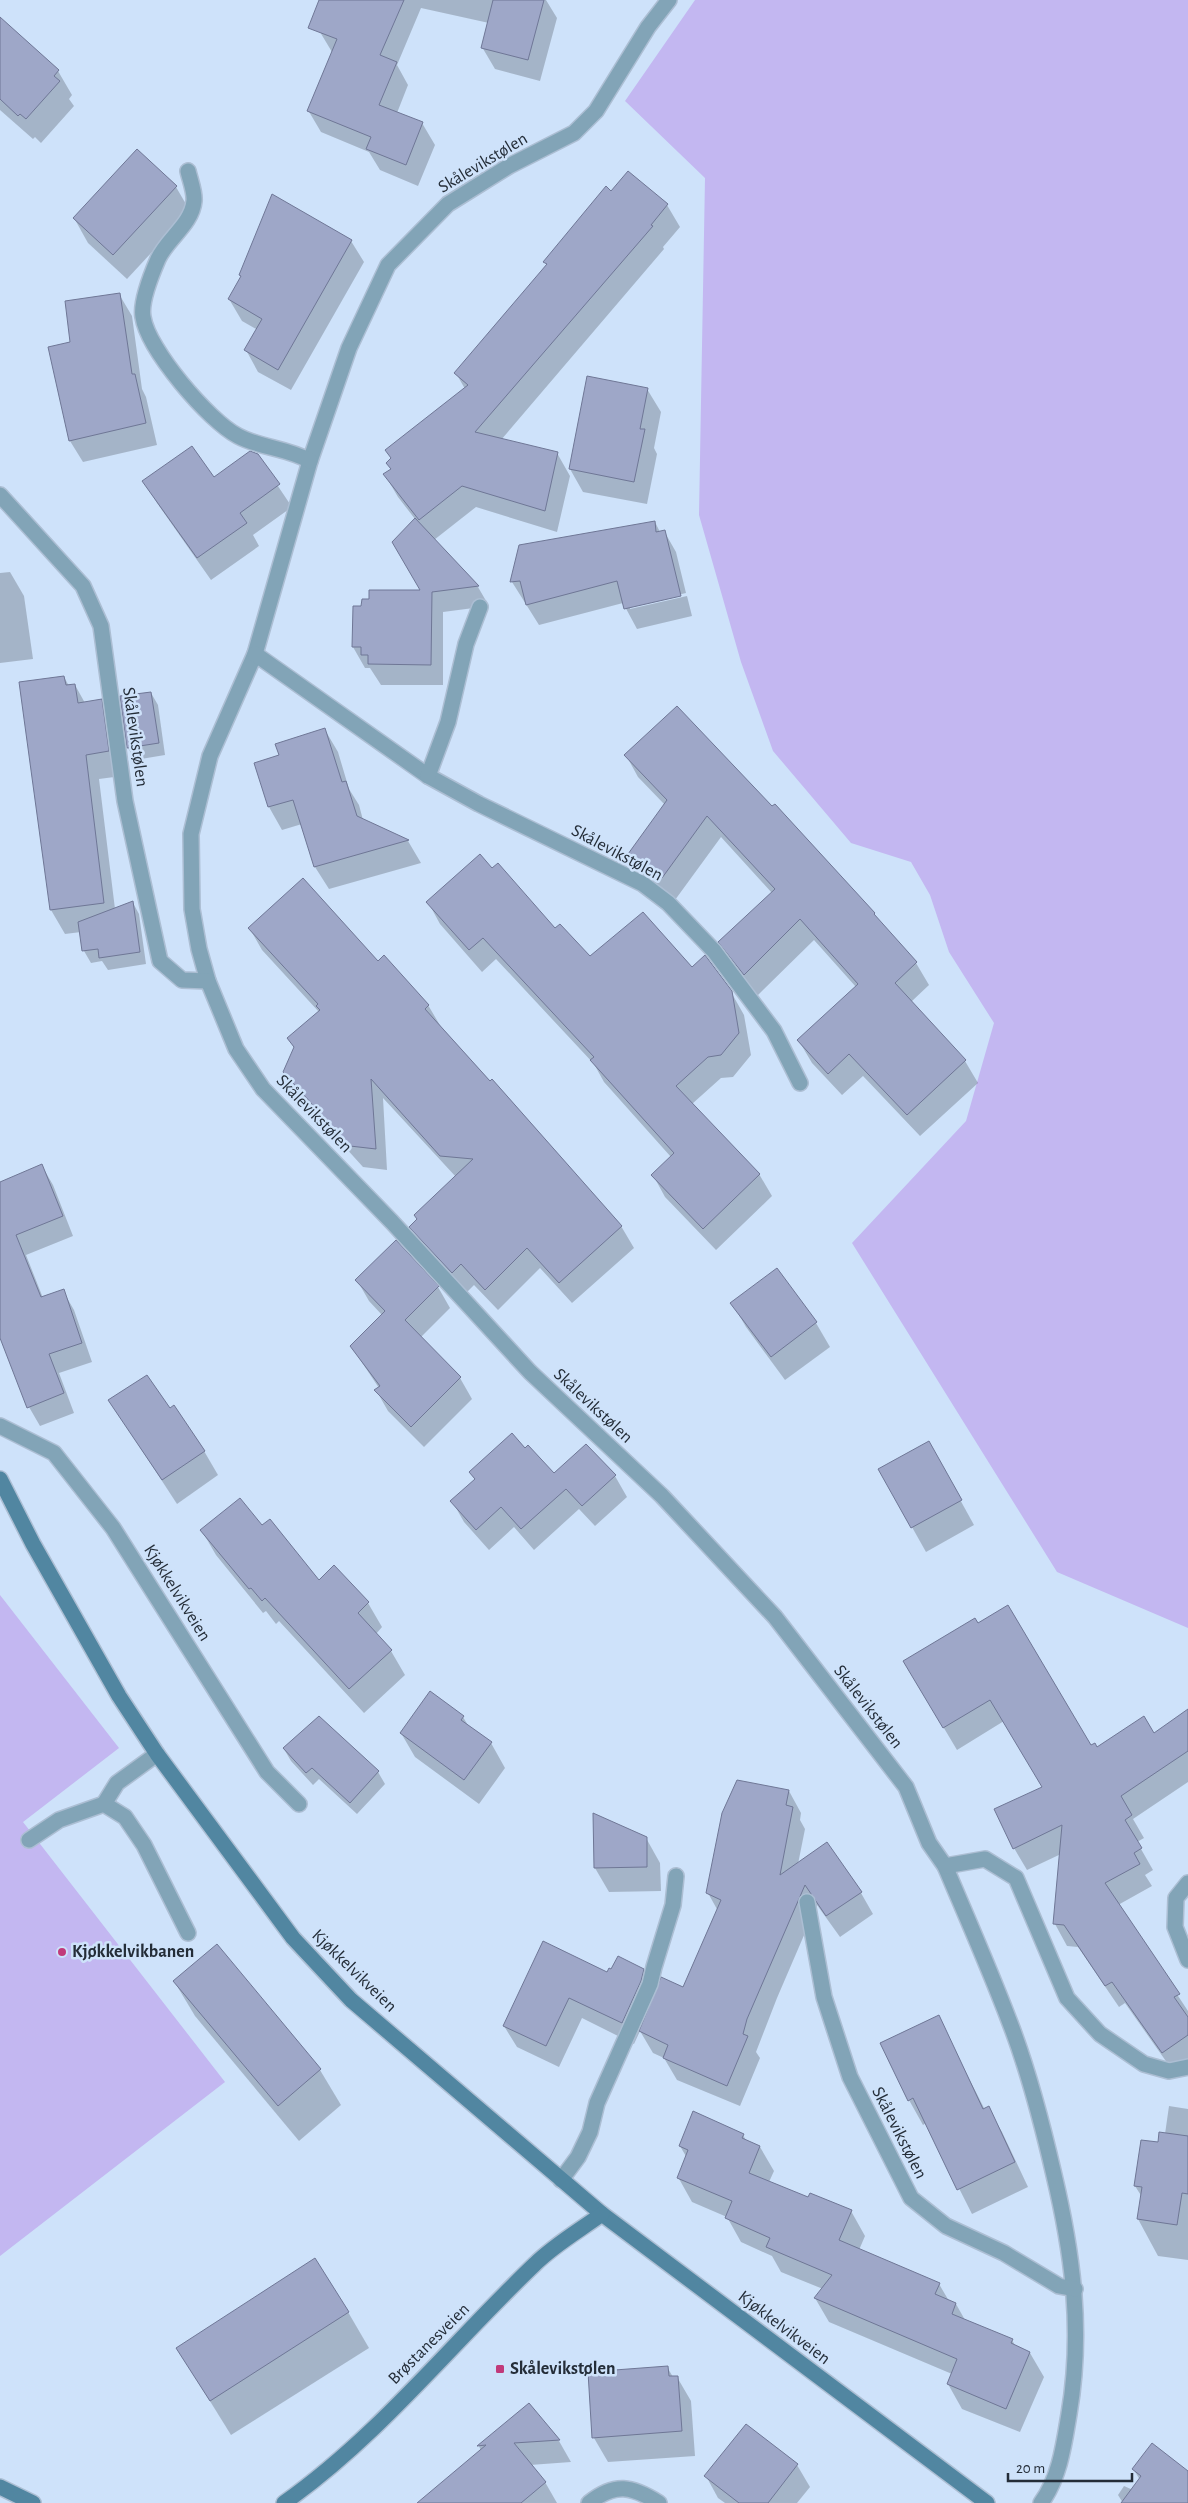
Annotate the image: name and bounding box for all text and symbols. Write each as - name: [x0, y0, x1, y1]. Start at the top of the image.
- street label: Skålevikstølen: [435, 129, 531, 197]
- street label: Skålevikstølen: [119, 686, 151, 788]
- street label: Skålevikstølen: [568, 821, 666, 885]
- street label: Skålevikstølen: [273, 1072, 355, 1156]
- street label: Skålevikstølen: [550, 1365, 636, 1447]
- street label: Kjøkkelvikveien: [140, 1542, 214, 1644]
- street label: Skålevikstølen: [830, 1662, 906, 1752]
- street label: Kjøkkelvikveien: [308, 1926, 400, 2016]
- place label: Kjøkkelvikbanen: [72, 1943, 194, 1961]
- marker: Kjøkkelvikbanen: [56, 1946, 68, 1958]
- street label: Skålevikstølen: [868, 2084, 930, 2182]
- street label: Kjøkkelvikveien: [735, 2288, 833, 2368]
- street label: Brøstanesveien: [385, 2300, 473, 2388]
- place label: Skålevikstølen: [510, 2360, 616, 2378]
- marker: Skålevikstølen: [494, 2363, 506, 2375]
- scale bar: [1008, 2450, 1132, 2482]
- text: 20 m: [1016, 2461, 1045, 2476]

